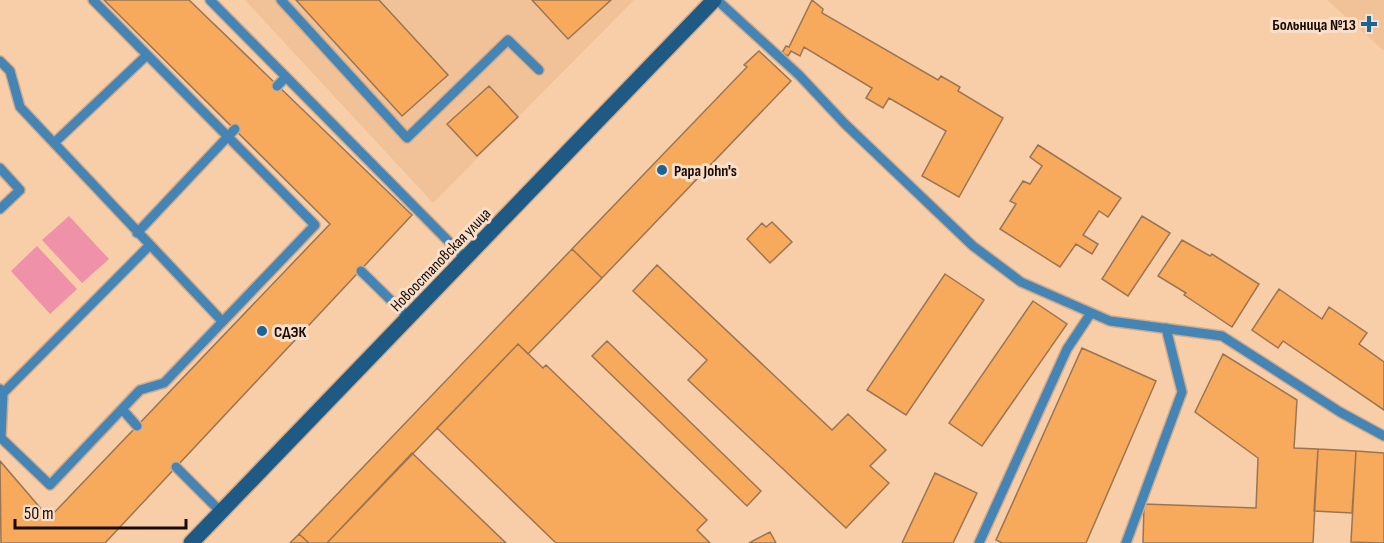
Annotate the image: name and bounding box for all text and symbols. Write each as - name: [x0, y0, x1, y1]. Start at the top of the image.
- marker: Больница №13: [1360, 15, 1378, 33]
- place label: Больница №13: [1272, 16, 1356, 35]
- place label: Papa John's: [674, 162, 737, 181]
- marker: Papa John's: [655, 163, 669, 177]
- street label: Новоостаповская улица: [387, 204, 495, 316]
- place label: СДЭК: [274, 323, 306, 342]
- marker: СДЭК: [255, 324, 269, 338]
- scale bar: [15, 492, 186, 530]
- text: 50 m: [24, 503, 54, 524]

